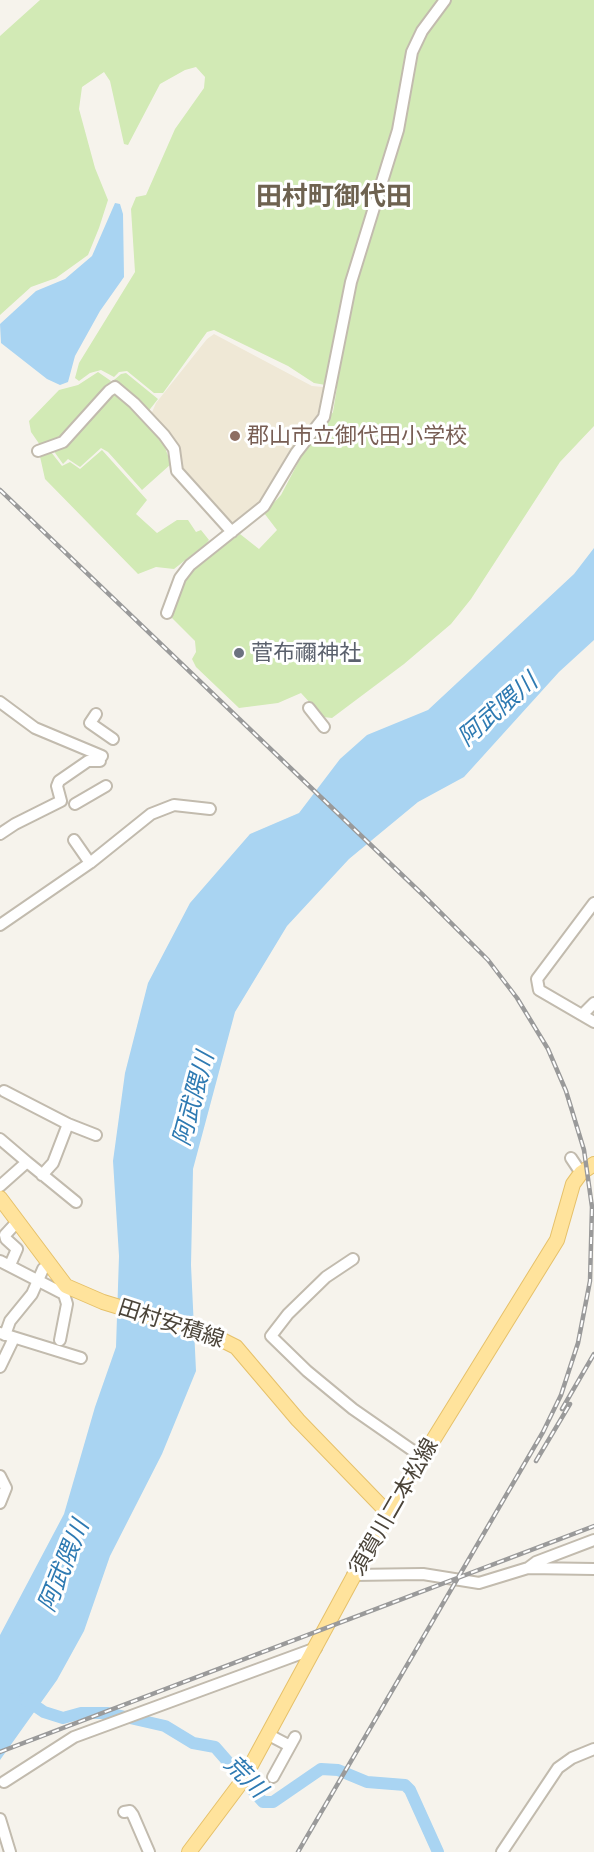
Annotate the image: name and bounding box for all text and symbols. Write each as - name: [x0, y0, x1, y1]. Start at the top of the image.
- district label: 田村町御代田: [256, 181, 412, 213]
- place label: 郡山市立御代田小学校: [247, 423, 467, 449]
- marker: 郡山市立御代田小学校: [228, 429, 242, 443]
- place label: 菅布禰神社: [251, 640, 361, 666]
- marker: 菅布禰神社: [232, 646, 246, 660]
- water label: 阿武隈川: [452, 668, 544, 752]
- water label: 阿武隈川: [168, 1049, 220, 1149]
- street label: 田村安積線: [115, 1294, 227, 1354]
- street label: 須賀川二本松線: [344, 1434, 444, 1580]
- water label: 阿武隈川: [33, 1516, 95, 1616]
- water label: 荒川: [218, 1750, 272, 1804]

